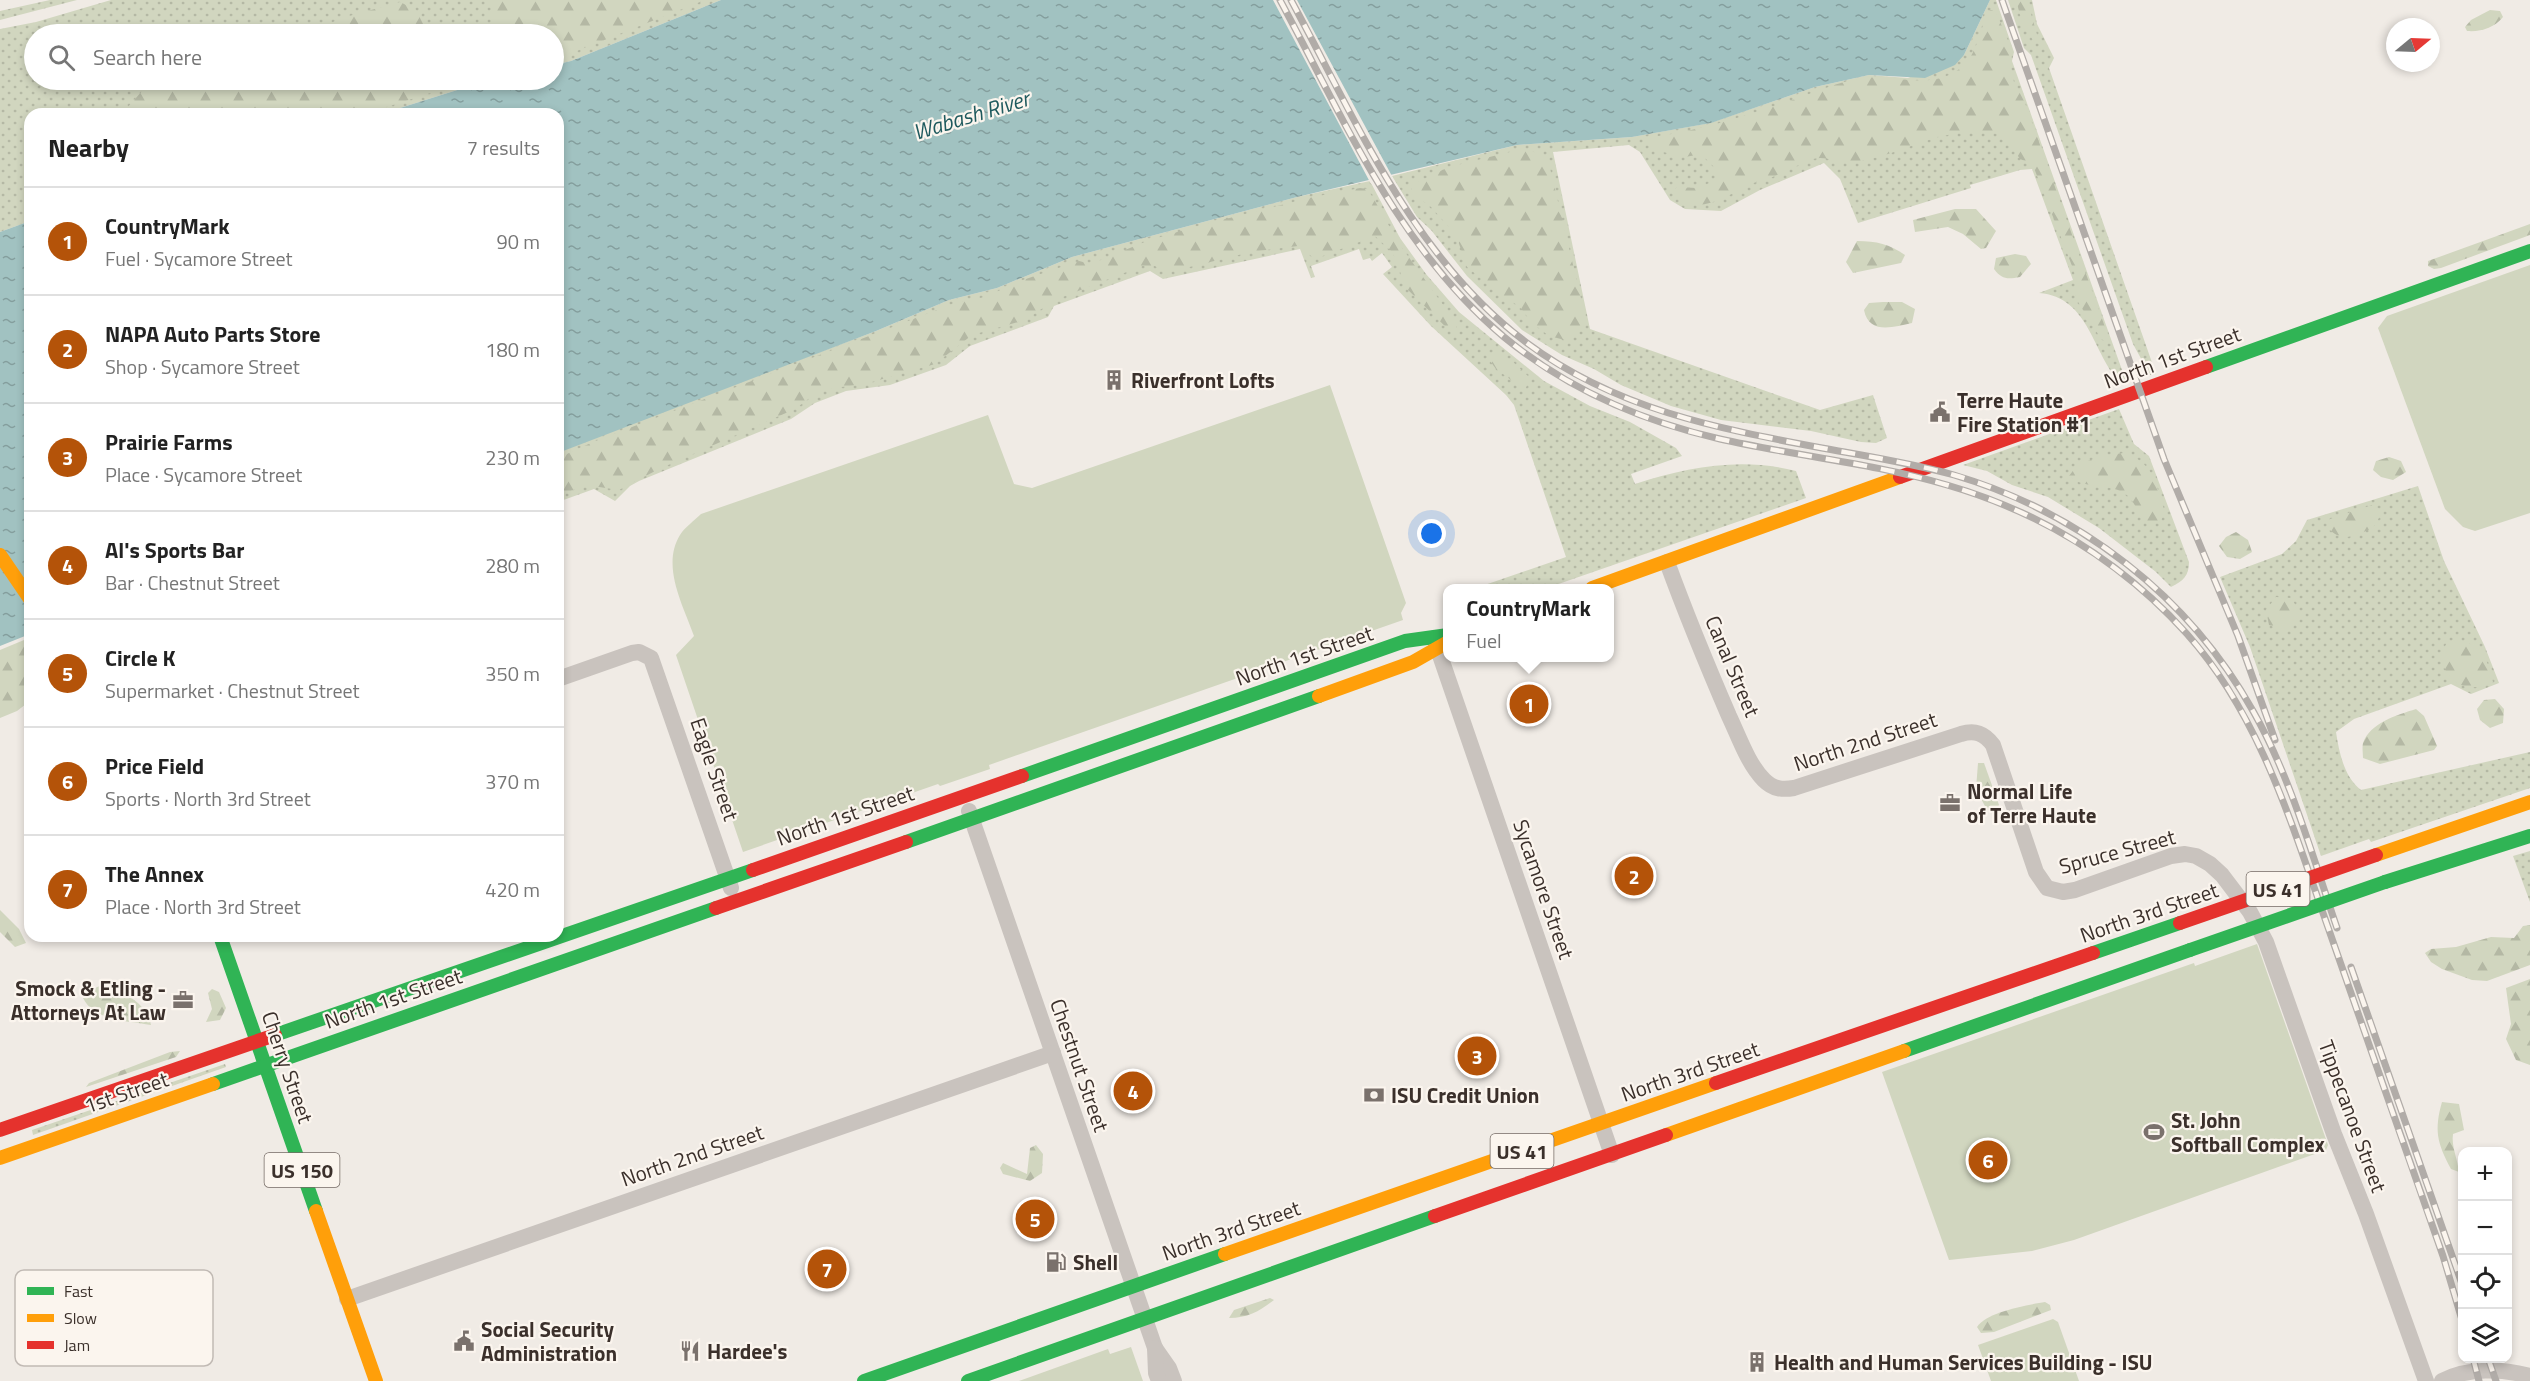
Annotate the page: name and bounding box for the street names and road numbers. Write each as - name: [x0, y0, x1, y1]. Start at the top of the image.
- street label: North 1st Street: [2099, 317, 2245, 397]
- street label: Canal Street: [1697, 610, 1769, 722]
- street label: North 1st Street: [1231, 616, 1378, 693]
- street label: North 2nd Street: [1789, 703, 1941, 779]
- street label: Eagle Street: [682, 713, 748, 825]
- street label: North 1st Street: [772, 776, 919, 853]
- street label: Sycamore Street: [1505, 815, 1583, 964]
- street label: Spruce Street: [2055, 820, 2179, 882]
- road number: US 41: [2246, 872, 2310, 906]
- street label: North 3rd Street: [2076, 873, 2223, 951]
- street label: North 1st Street: [320, 959, 467, 1036]
- street label: Chestnut Street: [1042, 994, 1118, 1137]
- street label: Cherry Street: [254, 1007, 322, 1128]
- street label: North 3rd Street: [1617, 1032, 1764, 1110]
- street label: Tippecanoe Street: [2311, 1035, 2396, 1197]
- street label: 1st Street: [79, 1062, 173, 1121]
- street label: North 2nd Street: [617, 1115, 768, 1194]
- road number: US 41: [1490, 1134, 1553, 1168]
- road number: US 150: [264, 1153, 340, 1187]
- street label: North 3rd Street: [1158, 1191, 1305, 1269]

